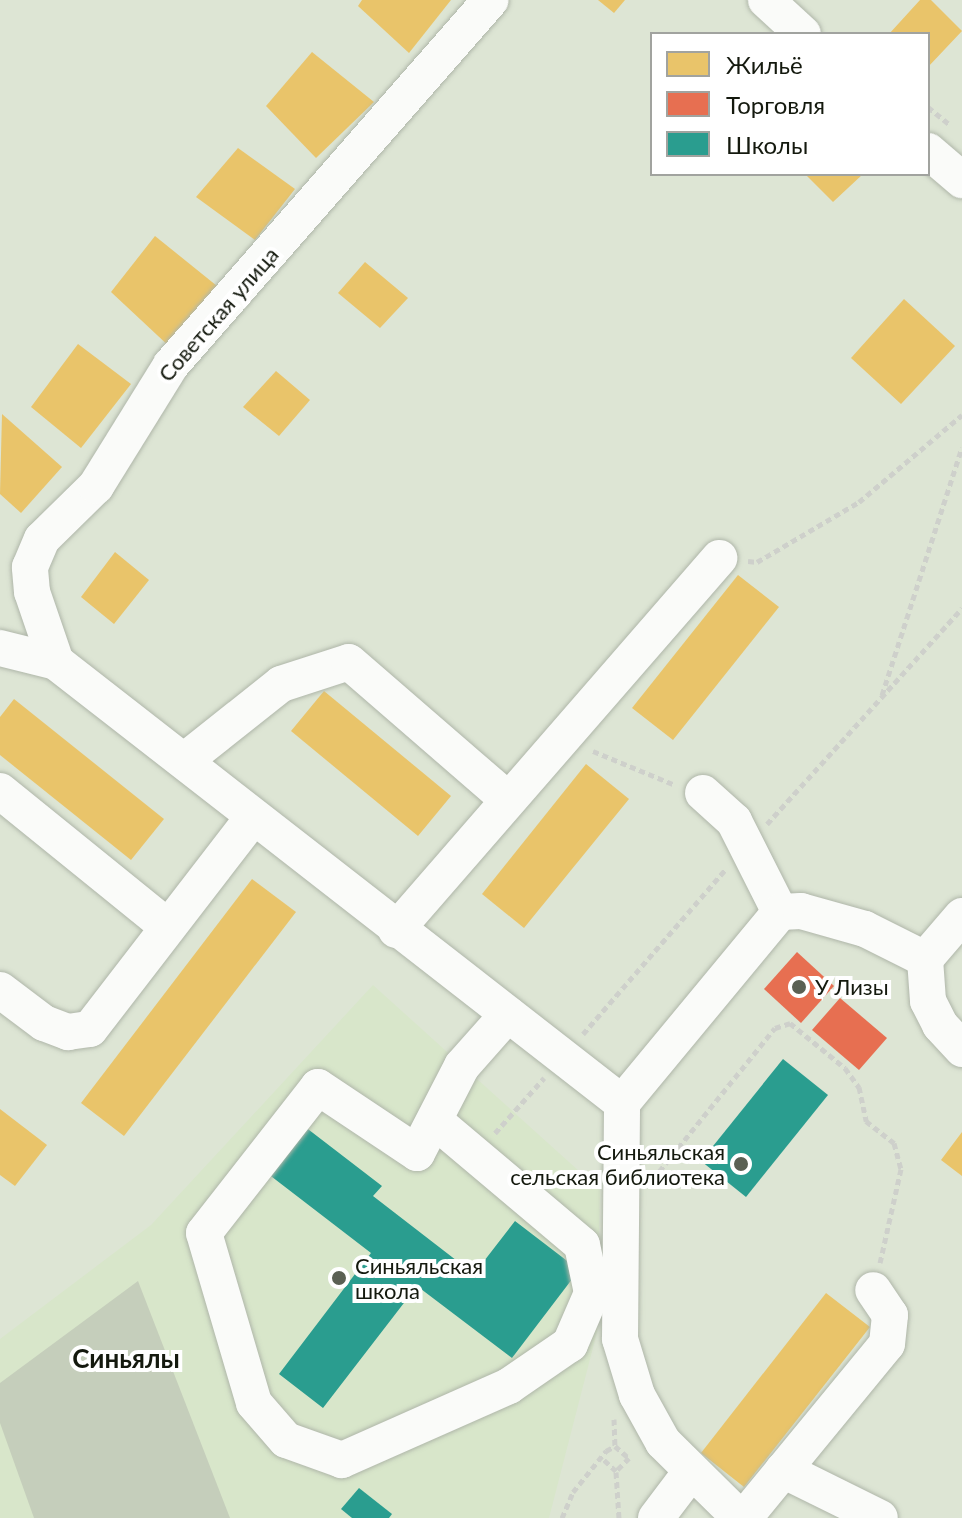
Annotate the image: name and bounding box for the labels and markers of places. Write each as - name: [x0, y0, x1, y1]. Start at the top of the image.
- place label: У Лизы: [815, 974, 889, 1000]
- marker: У Лизы: [790, 978, 808, 996]
- place label: Синьяльская сельская библиотека: [510, 1138, 725, 1190]
- marker: Синьяльская сельская библиотека: [732, 1155, 750, 1173]
- place label: Синьяльская школа: [355, 1252, 483, 1304]
- marker: Синьяльская школа: [330, 1269, 348, 1287]

